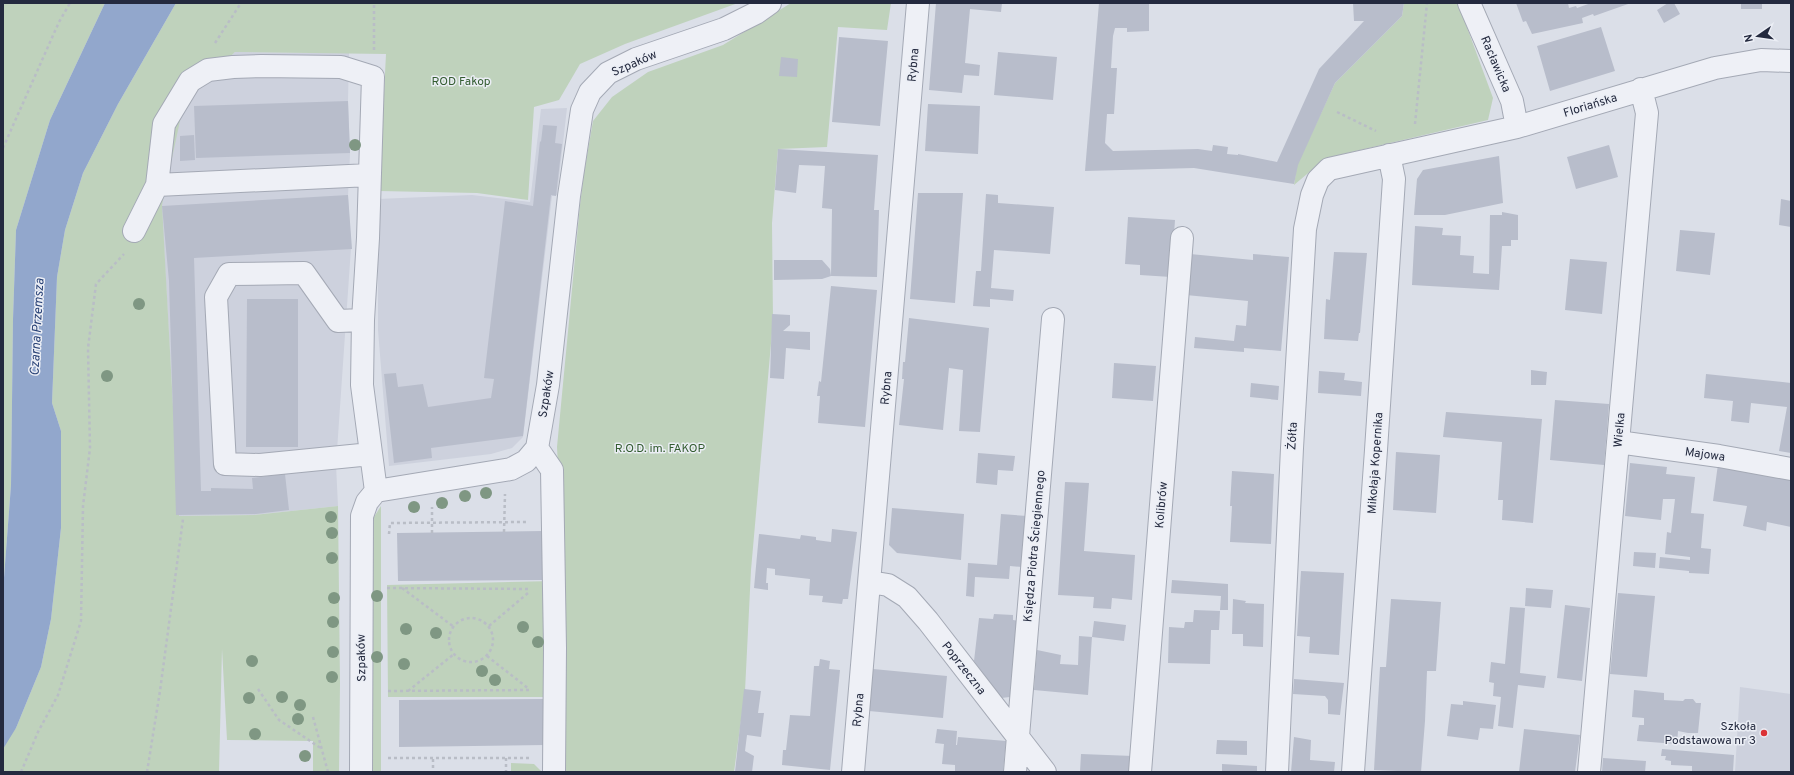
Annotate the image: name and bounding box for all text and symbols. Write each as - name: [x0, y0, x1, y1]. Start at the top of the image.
- north arrow: [1738, 16, 1778, 56]
- text: N: [1742, 33, 1757, 43]
- street label: Racławicka: [1476, 34, 1514, 95]
- street label: Szpaków: [609, 47, 660, 81]
- street label: Rybna: [905, 47, 923, 83]
- park label: ROD Fakop: [431, 74, 491, 90]
- street label: Floriańska: [1561, 90, 1619, 122]
- water label: Czarna Przemsza: [27, 278, 49, 376]
- street label: Szpaków: [535, 369, 559, 419]
- street label: Rybna: [878, 370, 896, 406]
- street label: Mikołaja Kopernika: [1364, 412, 1388, 515]
- street label: Wielka: [1610, 412, 1629, 448]
- street label: Żółta: [1284, 422, 1302, 451]
- park label: R.O.D. im. FAKOP: [615, 441, 706, 457]
- street label: Majowa: [1684, 444, 1726, 466]
- street label: Księdza Piotra Ściegiennego: [1020, 469, 1050, 623]
- street label: Kolibrów: [1152, 481, 1172, 529]
- street label: Szpaków: [354, 634, 370, 682]
- street label: Poprzeczna: [937, 639, 989, 698]
- street label: Rybna: [850, 692, 868, 728]
- place label: Szkoła Podstawowa nr 3: [1664, 719, 1756, 749]
- marker: Szkoła Podstawowa nr 3: [1759, 728, 1769, 738]

